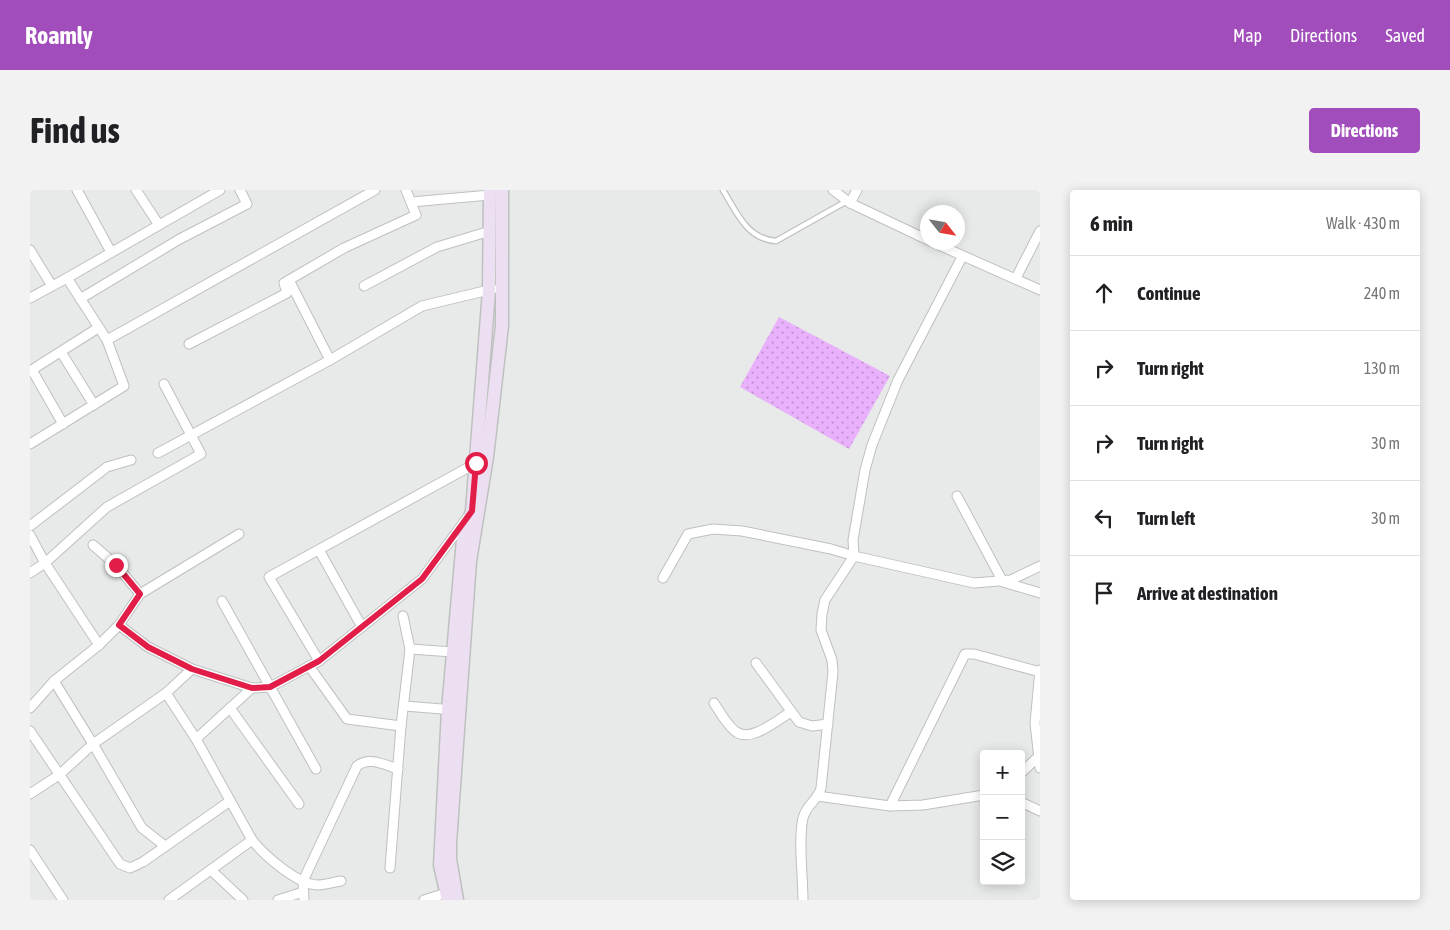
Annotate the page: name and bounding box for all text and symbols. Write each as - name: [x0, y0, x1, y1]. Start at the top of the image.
- text: Roamly: [25, 22, 93, 49]
- text: Map: [1233, 25, 1262, 46]
- text: Directions: [1290, 25, 1357, 46]
- text: Saved: [1385, 25, 1425, 46]
- button: Directions: [1309, 108, 1420, 153]
- text: Find us: [30, 110, 120, 150]
- north arrow: [920, 205, 965, 250]
- text: 6 min: [1090, 211, 1133, 235]
- text: Walk · 430 m: [1326, 214, 1400, 232]
- icon: ahead: [1090, 279, 1118, 307]
- text: Continue: [1137, 282, 1201, 304]
- text: 240 m: [1364, 284, 1400, 302]
- icon: right: [1090, 354, 1118, 382]
- text: Turn right: [1137, 357, 1204, 379]
- text: 130 m: [1364, 359, 1400, 377]
- icon: right: [1090, 429, 1118, 457]
- text: Turn right: [1137, 432, 1204, 454]
- text: 30 m: [1371, 434, 1400, 452]
- route start: [465, 452, 488, 475]
- icon: left: [1090, 504, 1118, 532]
- text: Turn left: [1137, 507, 1195, 529]
- text: 30 m: [1371, 509, 1400, 527]
- route end: [105, 554, 128, 577]
- icon: arrive: [1090, 579, 1118, 607]
- text: Arrive at destination: [1137, 582, 1278, 604]
- map controls: [980, 750, 1025, 885]
- button: +: [980, 750, 1025, 795]
- button: −: [980, 795, 1025, 840]
- button: layers: [980, 840, 1025, 885]

